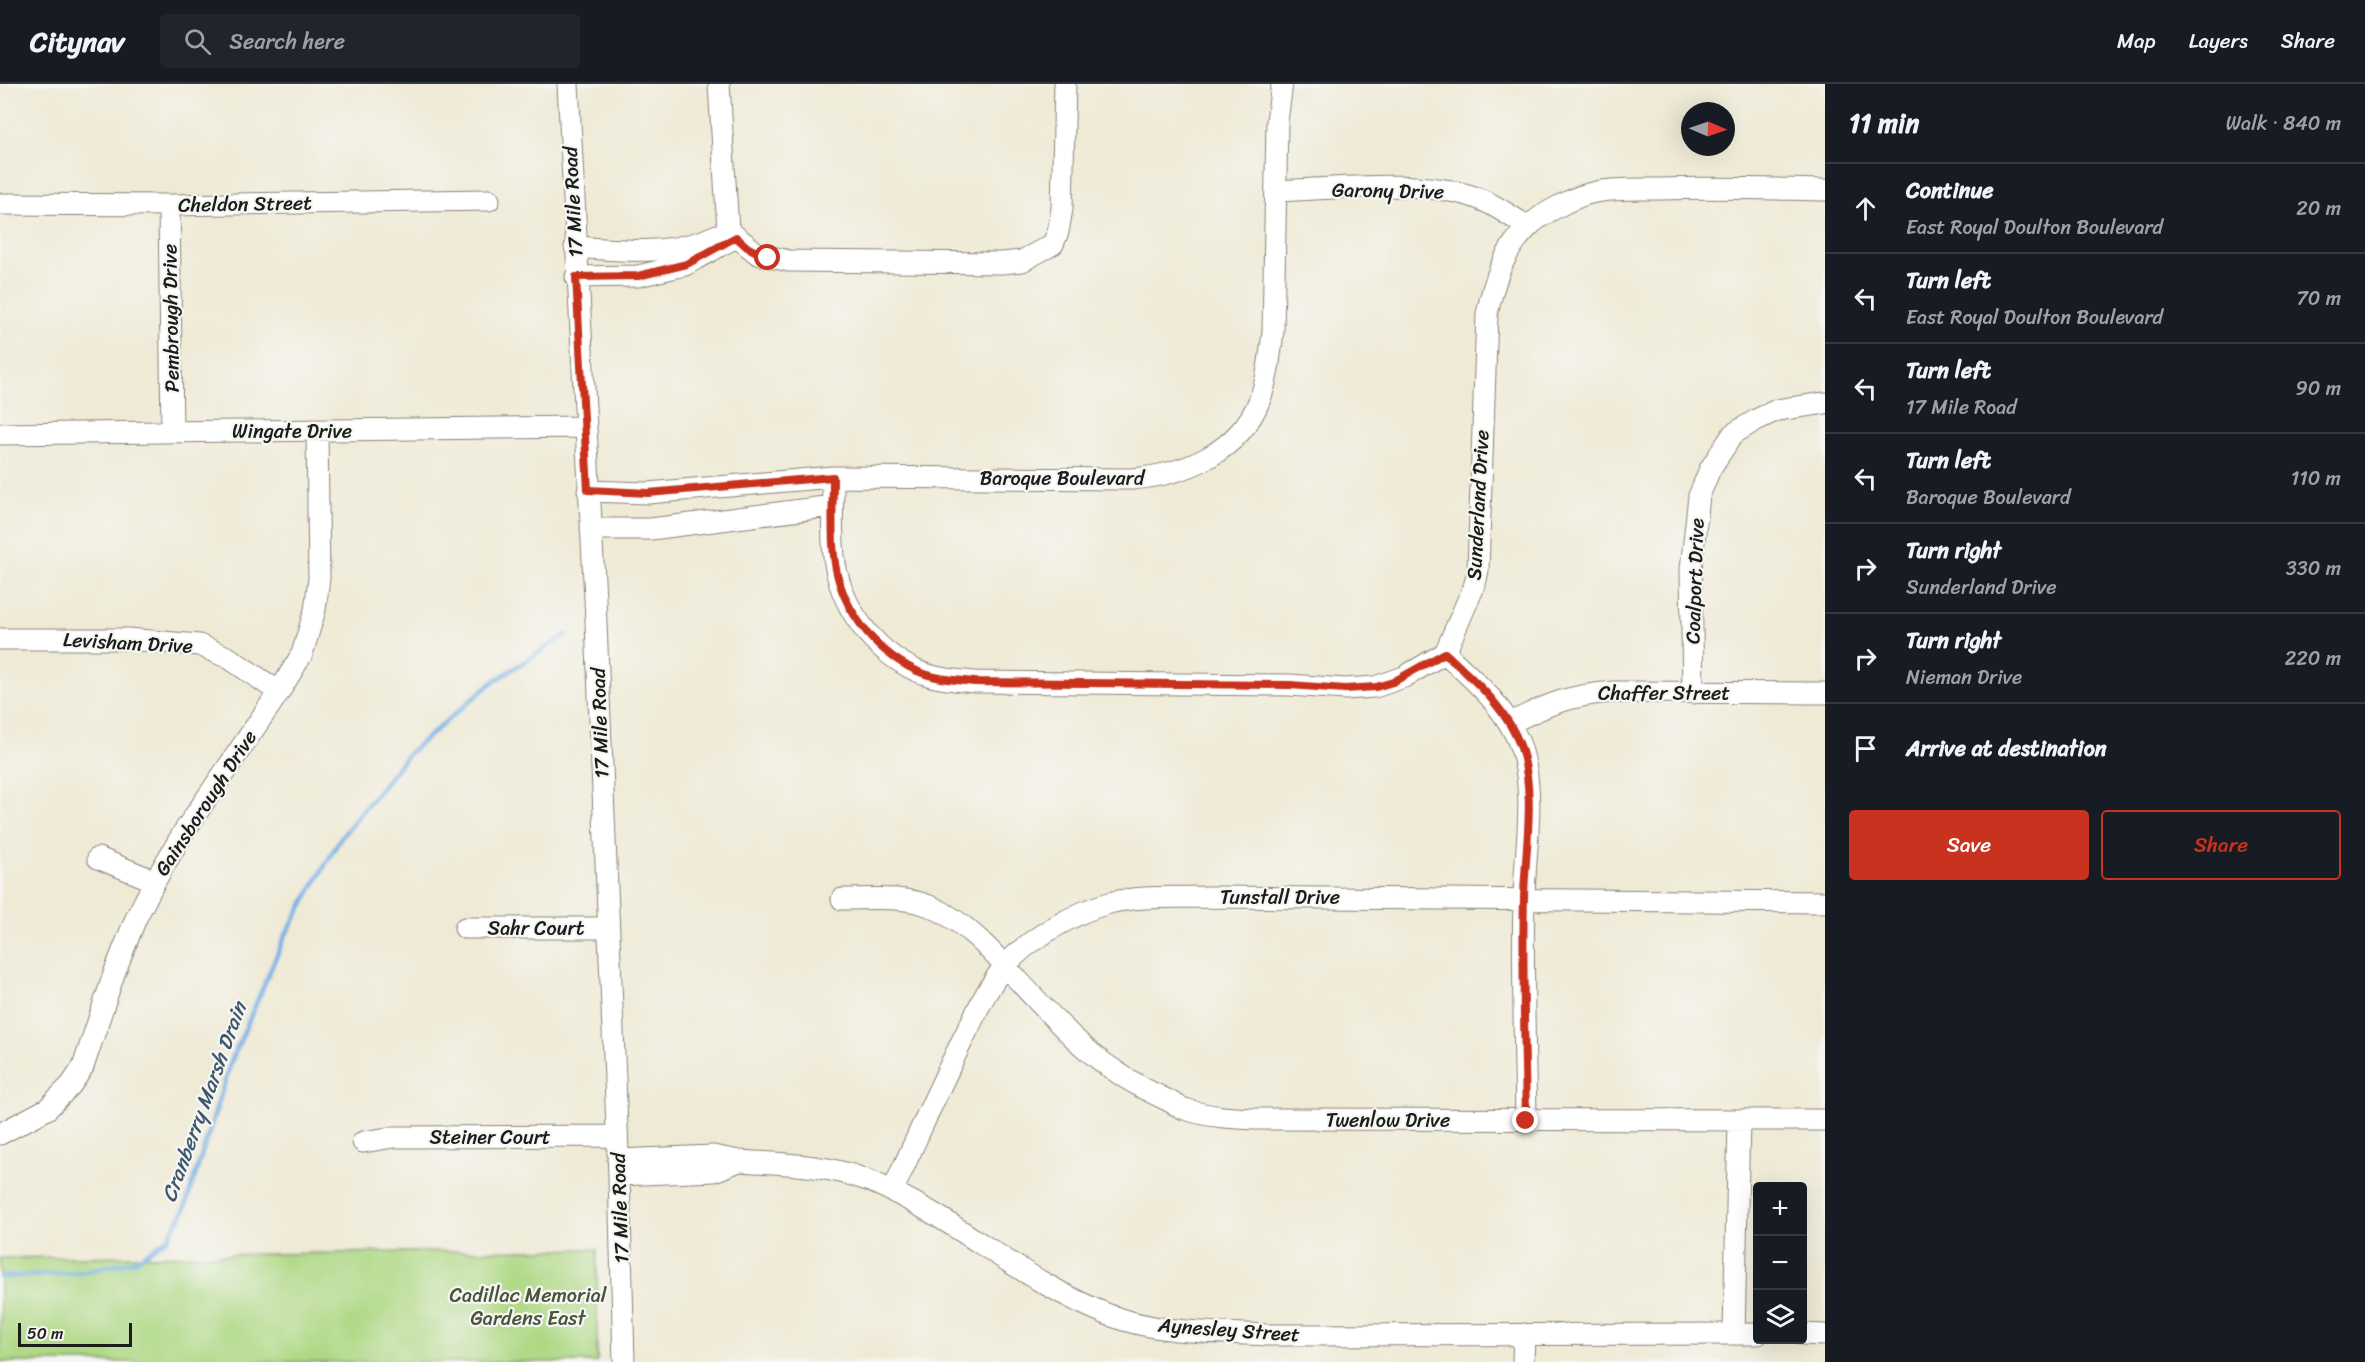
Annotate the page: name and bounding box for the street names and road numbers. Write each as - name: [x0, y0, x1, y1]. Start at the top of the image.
- street label: 17 Mile Road: [553, 144, 593, 258]
- street label: Garony Drive: [1332, 173, 1444, 209]
- street label: Cheldon Street: [178, 185, 312, 223]
- street label: Pembrough Drive: [152, 243, 190, 393]
- street label: Wingate Drive: [232, 414, 352, 449]
- street label: Sunderland Drive: [1457, 429, 1499, 581]
- street label: Baroque Boulevard: [980, 461, 1146, 496]
- street label: Coalport Drive: [1675, 517, 1715, 645]
- street label: Levisham Drive: [62, 622, 194, 664]
- street label: 17 Mile Road: [581, 666, 619, 779]
- street label: Chaffer Street: [1598, 676, 1730, 711]
- street label: Gainsborough Drive: [145, 723, 267, 883]
- street label: Tunstall Drive: [1220, 880, 1340, 915]
- street label: Sahr Court: [488, 911, 585, 946]
- street label: Twenlow Drive: [1326, 1103, 1450, 1138]
- street label: Steiner Court: [429, 1120, 551, 1155]
- street label: 17 Mile Road: [601, 1151, 639, 1264]
- street label: Aynesley Street: [1156, 1308, 1301, 1352]

